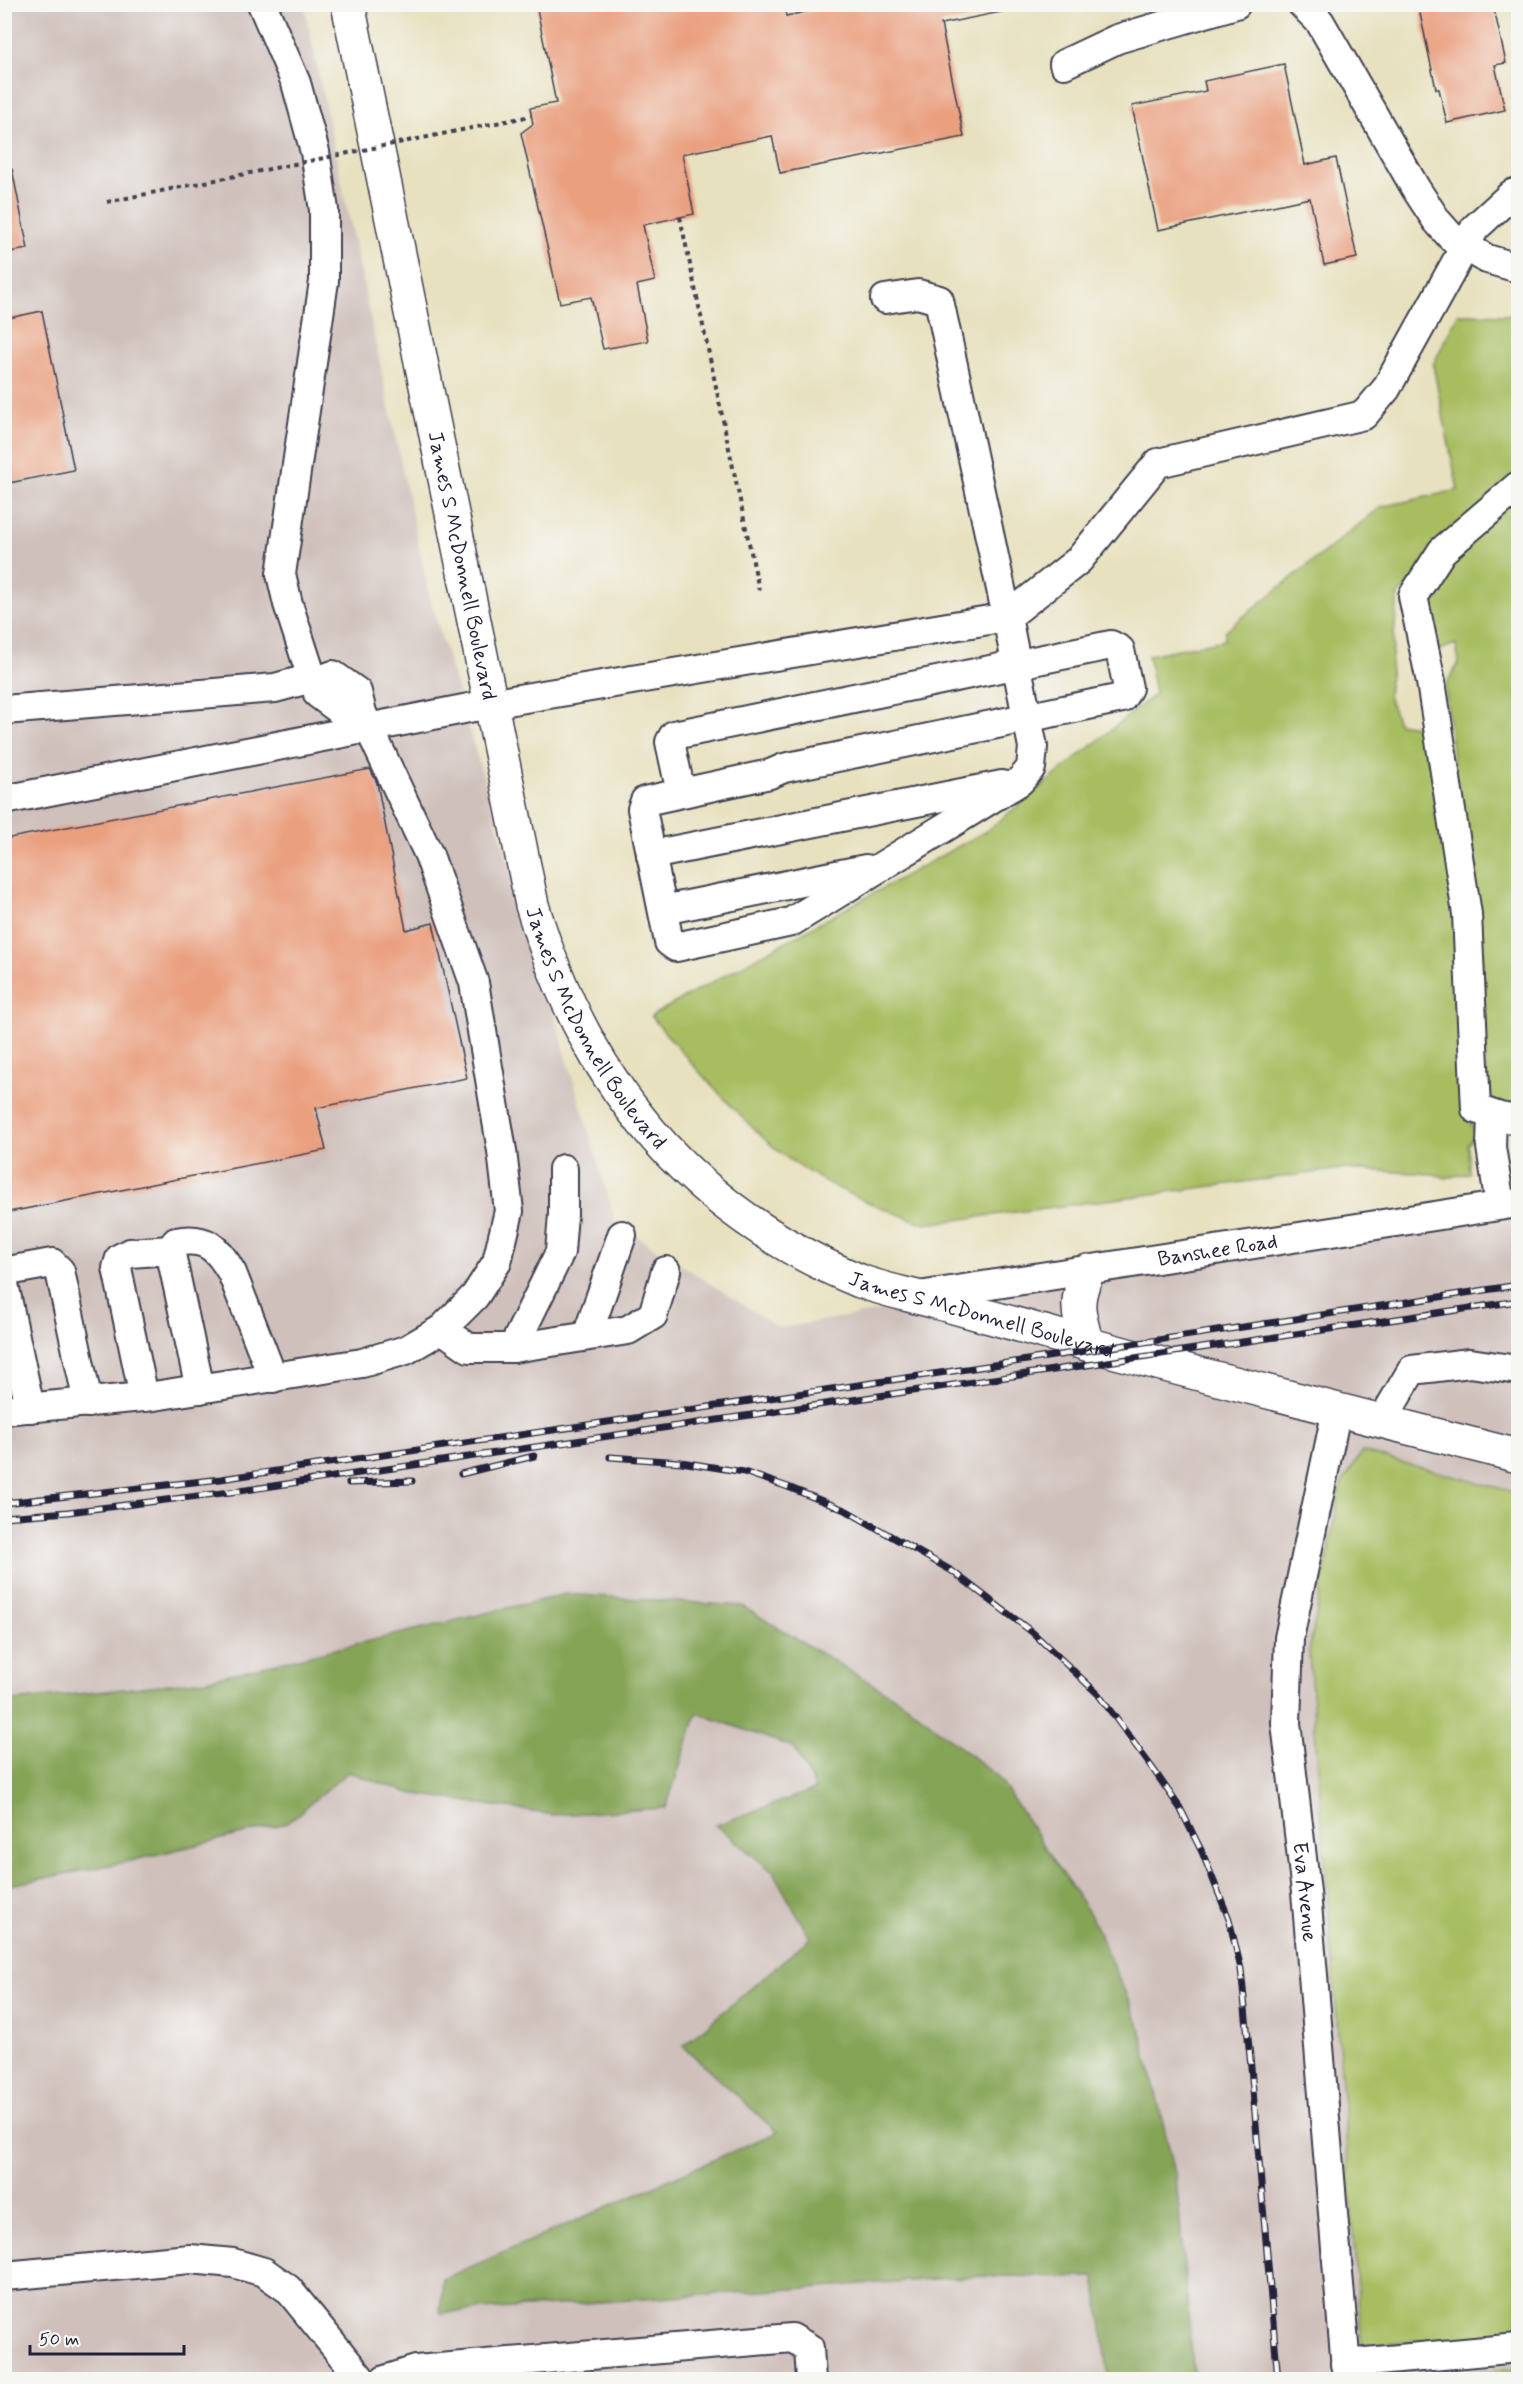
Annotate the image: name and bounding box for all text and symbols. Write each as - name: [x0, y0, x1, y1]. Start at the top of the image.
- street label: James S McDonnell Boulevard: [421, 429, 503, 702]
- street label: James S McDonnell Boulevard: [518, 904, 672, 1156]
- street label: Banshee Road: [1156, 1228, 1279, 1274]
- street label: James S McDonnell Boulevard: [844, 1265, 1117, 1366]
- street label: Eva Avenue: [1285, 1840, 1323, 1943]
- scale bar: [30, 2318, 184, 2356]
- text: 50 m: [39, 2328, 79, 2352]

